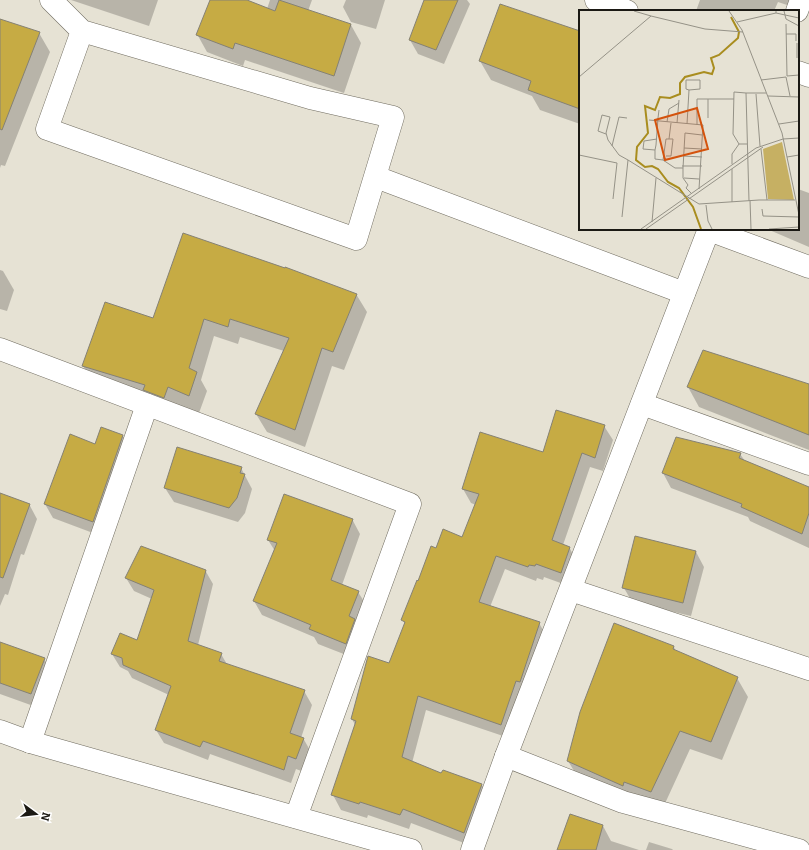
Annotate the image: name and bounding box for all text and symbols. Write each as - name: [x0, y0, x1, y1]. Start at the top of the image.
- inset map: [579, 10, 799, 230]
- north arrow: [16, 794, 56, 834]
- text: N: [38, 811, 53, 823]

